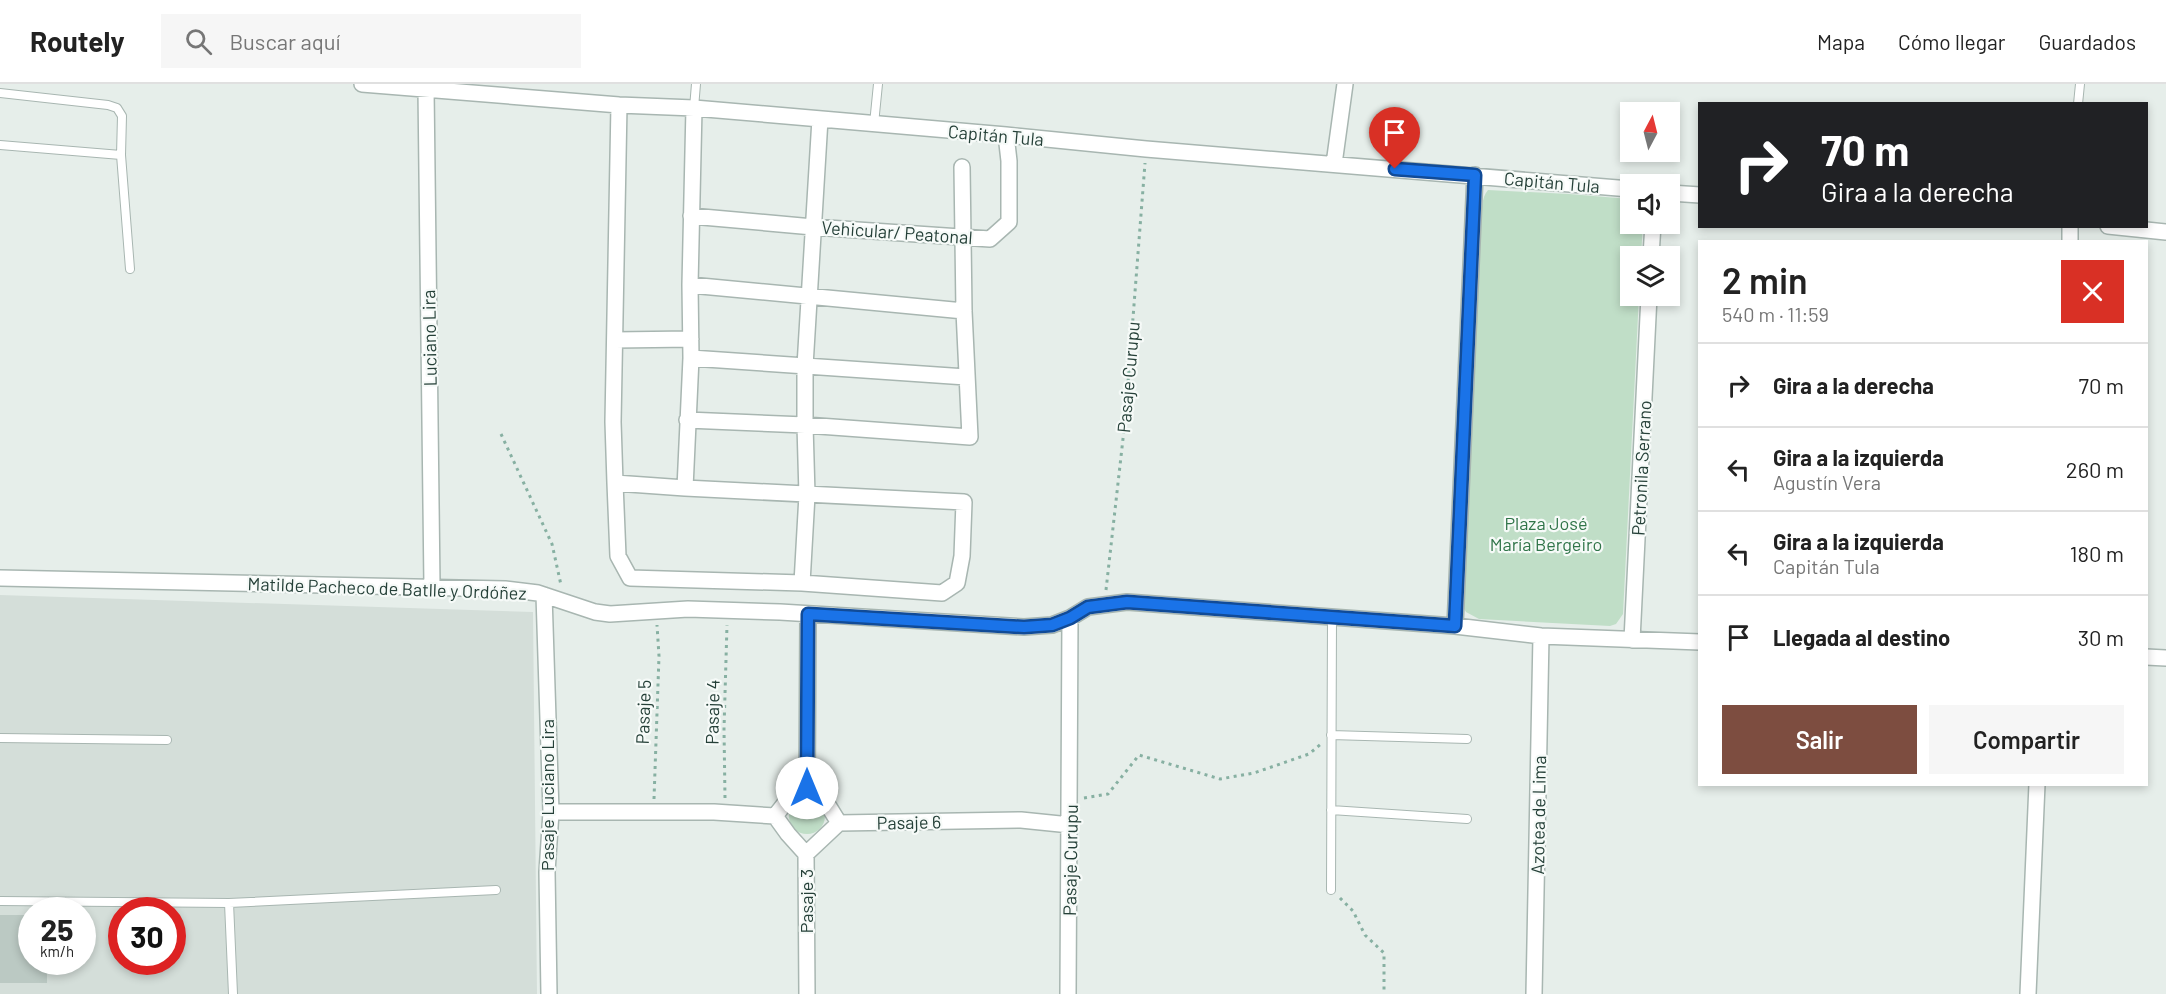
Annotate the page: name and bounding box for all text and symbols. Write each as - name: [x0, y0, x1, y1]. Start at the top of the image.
- search box: [161, 14, 581, 68]
- text: Routely: [30, 24, 125, 58]
- icon: search: [182, 25, 215, 58]
- text: Buscar aquí: [230, 28, 340, 54]
- text: Mapa: [1817, 29, 1865, 54]
- text: Cómo llegar: [1898, 29, 2005, 54]
- text: Guardados: [2038, 29, 2136, 54]
- north arrow: [1620, 102, 1680, 162]
- map controls: [1620, 102, 1680, 306]
- pin: [1369, 107, 1420, 169]
- icon: arrive: [1378, 116, 1411, 149]
- street label: Capitán Tula: [947, 120, 1045, 150]
- text: 70 m: [1821, 124, 1909, 174]
- icon: right: [1722, 126, 1800, 204]
- street label: Capitán Tula: [1503, 167, 1601, 197]
- button: sound: [1620, 174, 1680, 234]
- text: Gira a la derecha: [1821, 175, 2014, 207]
- street label: Vehicular/ Peatonal: [821, 216, 973, 248]
- button: layers: [1620, 246, 1680, 306]
- text: 2 min: [1722, 258, 1808, 301]
- button: close: [2061, 260, 2124, 323]
- street label: Luciano Lira: [417, 290, 441, 386]
- text: 540 m · 11:59: [1722, 302, 1829, 326]
- street label: Pasaje Curupu: [1112, 320, 1144, 434]
- icon: right: [1722, 369, 1755, 402]
- text: Gira a la derecha: [1773, 372, 1934, 398]
- text: 70 m: [2079, 372, 2124, 398]
- street label: Petronila Serrano: [1626, 400, 1656, 536]
- text: Gira a la izquierda: [1773, 444, 1944, 470]
- icon: left: [1722, 453, 1755, 486]
- text: 260 m: [2066, 456, 2124, 482]
- text: Agustín Vera: [1773, 470, 1881, 494]
- park label: Plaza José María Bergeiro: [1490, 512, 1602, 555]
- text: Gira a la izquierda: [1773, 528, 1944, 554]
- icon: left: [1722, 537, 1755, 570]
- text: 180 m: [2070, 540, 2124, 566]
- text: Capitán Tula: [1773, 554, 1880, 578]
- street label: Matilde Pacheco de Batlle y Ordóñez: [247, 572, 527, 604]
- icon: arrive: [1722, 621, 1755, 654]
- text: Llegada al destino: [1773, 624, 1950, 650]
- text: 30 m: [2078, 624, 2124, 650]
- street label: Pasaje 5: [631, 679, 655, 745]
- street label: Pasaje 4: [700, 679, 724, 745]
- button: Salir: [1722, 705, 1917, 774]
- button: Compartir: [1929, 705, 2124, 774]
- street label: Pasaje Luciano Lira: [536, 719, 558, 871]
- street label: Azotea de Lima: [1526, 755, 1550, 875]
- position arrow: [775, 756, 839, 820]
- street label: Pasaje Curupu: [1058, 804, 1082, 916]
- street label: Pasaje 6: [877, 810, 941, 834]
- street label: Pasaje 3: [795, 869, 817, 933]
- speed limit sign: 30: [108, 897, 186, 975]
- text: 25: [41, 911, 73, 947]
- text: km/h: [40, 942, 74, 960]

